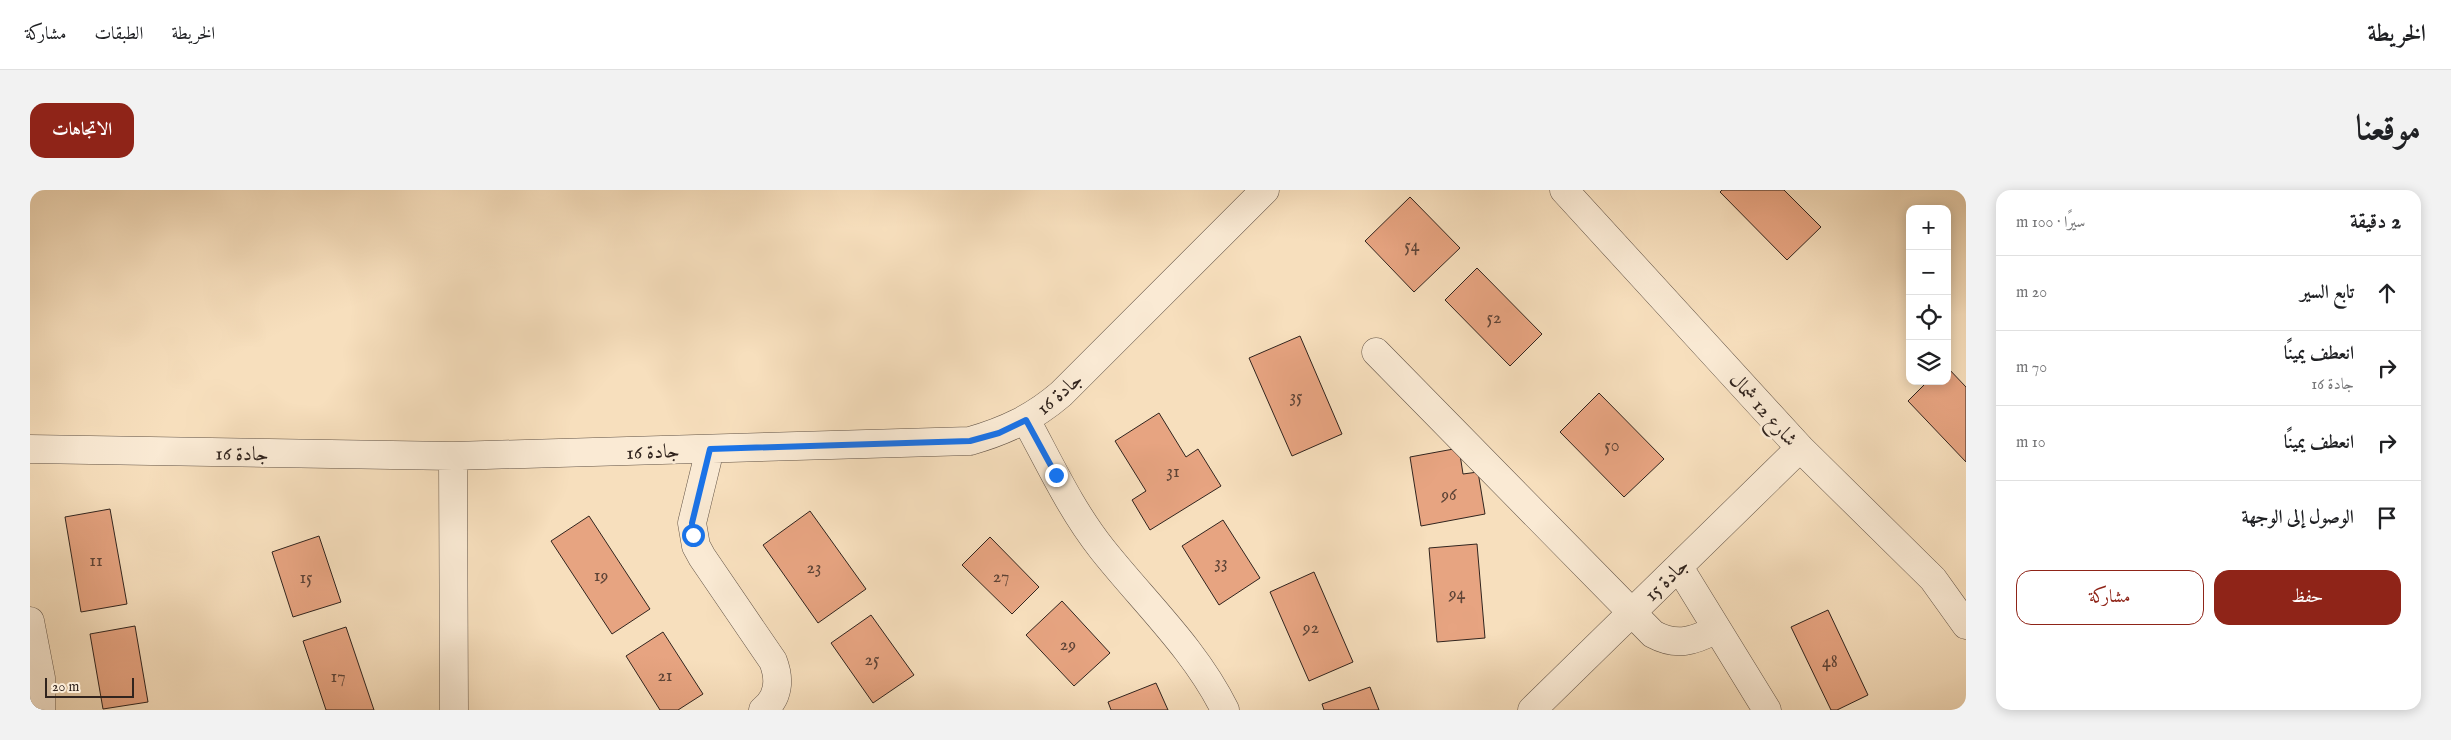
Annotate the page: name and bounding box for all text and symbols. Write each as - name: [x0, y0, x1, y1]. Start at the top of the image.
- text: الخريطة: [2368, 19, 2426, 50]
- text: مشاركة: [25, 23, 66, 46]
- text: الطبقات: [94, 23, 143, 46]
- text: الخريطة: [171, 23, 215, 46]
- button: الاتجاهات: [30, 103, 134, 158]
- text: موقعنا: [2356, 107, 2421, 152]
- map controls: [1906, 205, 1951, 385]
- button: +: [1906, 205, 1951, 250]
- text: 2 دقيقة: [2350, 209, 2401, 236]
- text: سيرًا · 100 m: [2016, 213, 2085, 233]
- house number: 54: [1404, 235, 1420, 258]
- button: −: [1906, 250, 1951, 295]
- icon: ahead: [2373, 279, 2401, 307]
- text: تابع السير: [2300, 281, 2354, 305]
- text: 20 m: [2016, 283, 2047, 303]
- button: locate: [1906, 295, 1951, 340]
- house number: 52: [1487, 307, 1501, 330]
- button: layers: [1906, 340, 1951, 385]
- text: انعطف يمينًا: [2284, 342, 2354, 366]
- icon: right: [2373, 354, 2401, 382]
- text: 70 m: [2016, 358, 2047, 378]
- street label: جادة 16: [1032, 367, 1088, 421]
- street label: شارع 12 شمال: [1720, 368, 1803, 455]
- text: جادة 16: [2311, 375, 2354, 395]
- house number: 35: [1289, 386, 1303, 409]
- icon: right: [2373, 429, 2401, 457]
- text: انعطف يمينًا: [2284, 431, 2354, 455]
- text: 10 m: [2016, 433, 2046, 453]
- house number: 50: [1604, 435, 1620, 458]
- street label: جادة 16: [626, 439, 680, 466]
- street label: جادة 16: [215, 442, 269, 467]
- house number: 31: [1166, 461, 1180, 484]
- route end: [1045, 464, 1068, 487]
- house number: 96: [1440, 484, 1457, 507]
- icon: arrive: [2373, 504, 2401, 532]
- text: الوصول إلى الوجهة: [2242, 506, 2354, 530]
- route start: [682, 524, 705, 547]
- house number: 11: [89, 550, 103, 573]
- house number: 33: [1214, 552, 1228, 575]
- street label: جادة 15: [1640, 553, 1694, 607]
- house number: 23: [806, 557, 822, 580]
- house number: 19: [594, 565, 608, 588]
- house number: 27: [993, 566, 1009, 589]
- house number: 15: [299, 567, 313, 590]
- button: مشاركة: [2016, 570, 2204, 625]
- button: حفظ: [2214, 570, 2401, 625]
- house number: 94: [1448, 583, 1465, 606]
- house number: 92: [1302, 617, 1319, 640]
- house number: 29: [1060, 634, 1076, 657]
- house number: 25: [865, 649, 880, 672]
- house number: 48: [1822, 651, 1838, 674]
- house number: 21: [657, 665, 673, 688]
- house number: 17: [330, 666, 346, 689]
- scale bar: [45, 675, 134, 698]
- text: 20 m: [52, 678, 79, 696]

